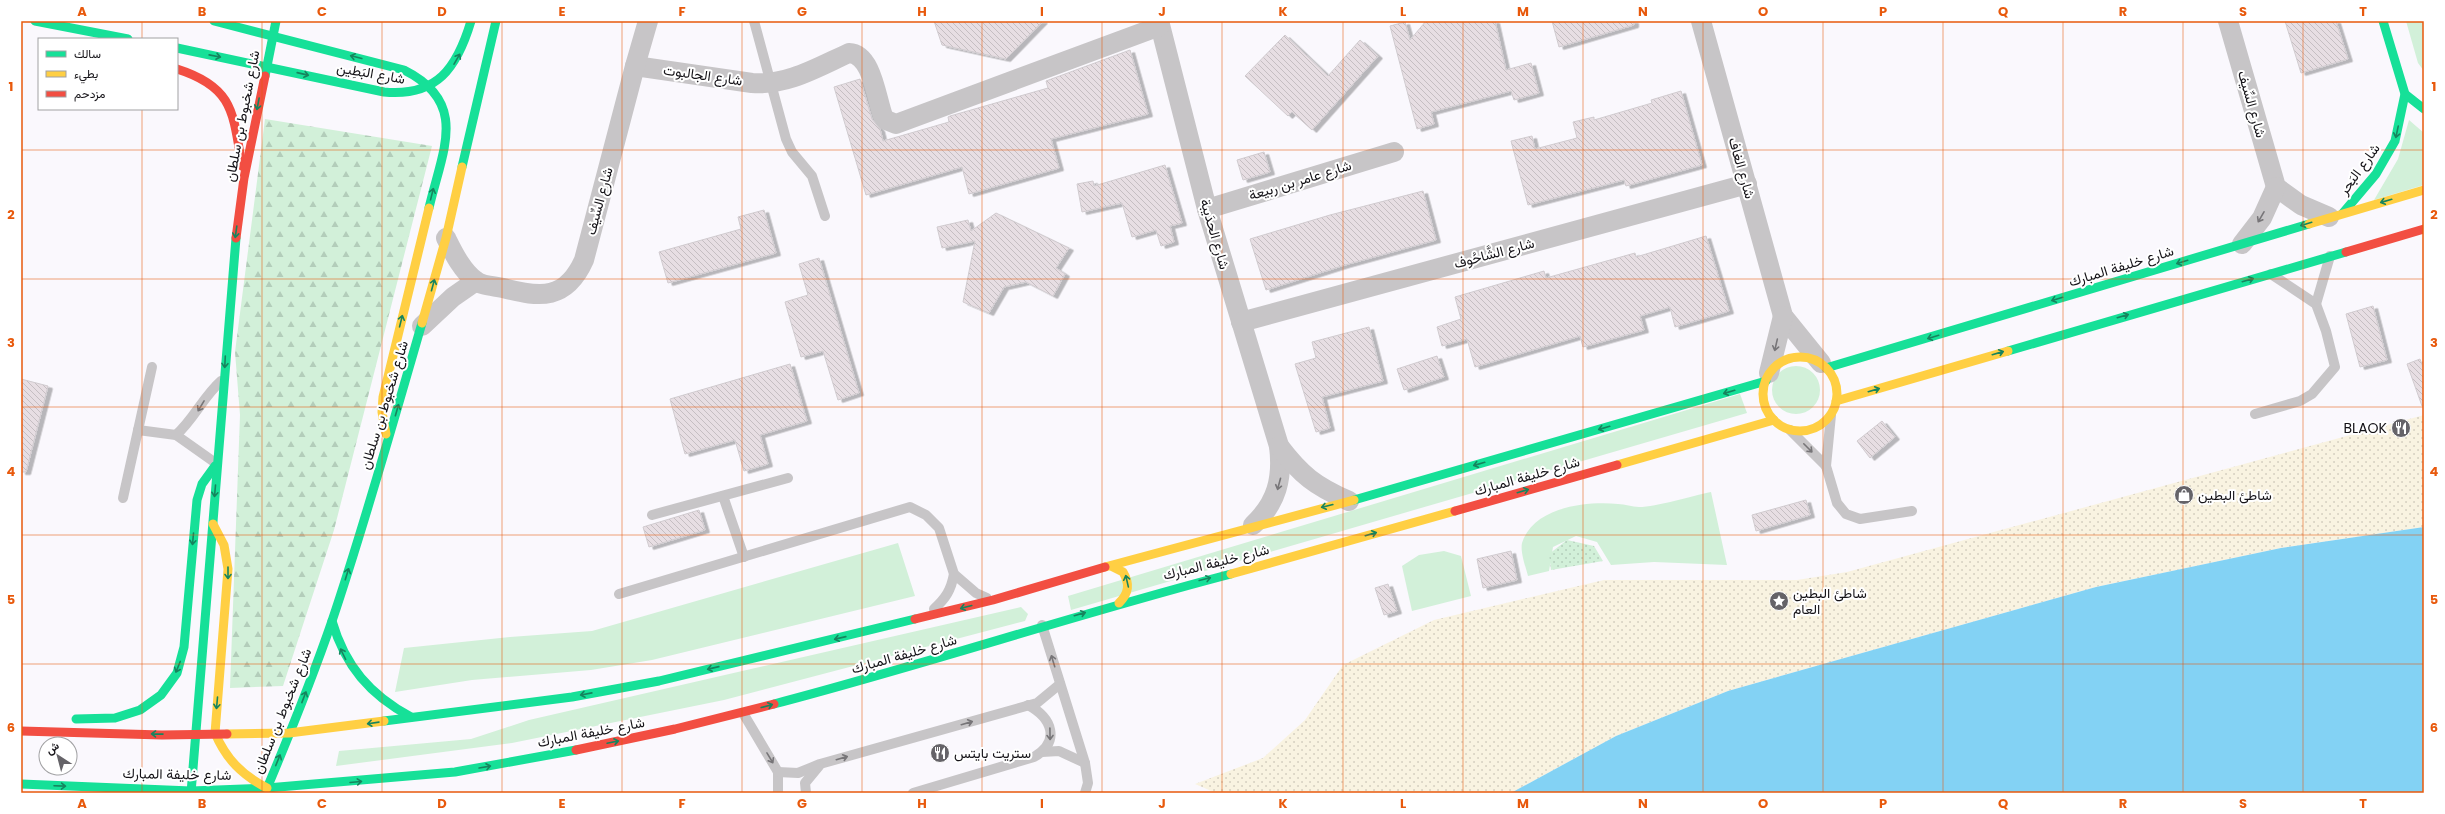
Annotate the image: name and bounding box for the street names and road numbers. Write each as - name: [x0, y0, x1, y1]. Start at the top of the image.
- street label: شارع شخبوط بن سلطان: [219, 48, 266, 184]
- street label: شارع البَطِين: [335, 57, 407, 90]
- street label: شارع الجالبوت: [662, 60, 744, 91]
- street label: شارع السِّيف: [2232, 68, 2271, 140]
- street label: شارع الغاف: [1723, 135, 1760, 201]
- street label: شارع البَحر: [2333, 139, 2385, 200]
- street label: شارع عامر بن ربيعة: [1246, 155, 1354, 206]
- street label: شارع السِّيف: [580, 165, 619, 237]
- street label: شارع الحدَيبة: [1194, 196, 1235, 272]
- street label: شارع الشَّاحُوف: [1452, 232, 1537, 274]
- street label: شارع خليفة المبارك: [2066, 241, 2176, 292]
- street label: شارع شخبوط بن سلطان: [355, 338, 414, 472]
- street label: شارع خليفة المبارك: [1472, 451, 1582, 502]
- street label: شارع خليفة المبارك: [1161, 539, 1271, 586]
- street label: شارع خليفة المبارك: [849, 629, 959, 680]
- street label: شارع شخبوط بن سلطان: [248, 645, 317, 777]
- street label: شارع خليفة المبارك: [536, 712, 646, 753]
- street label: شارع خليفة المبارك: [122, 763, 232, 786]

